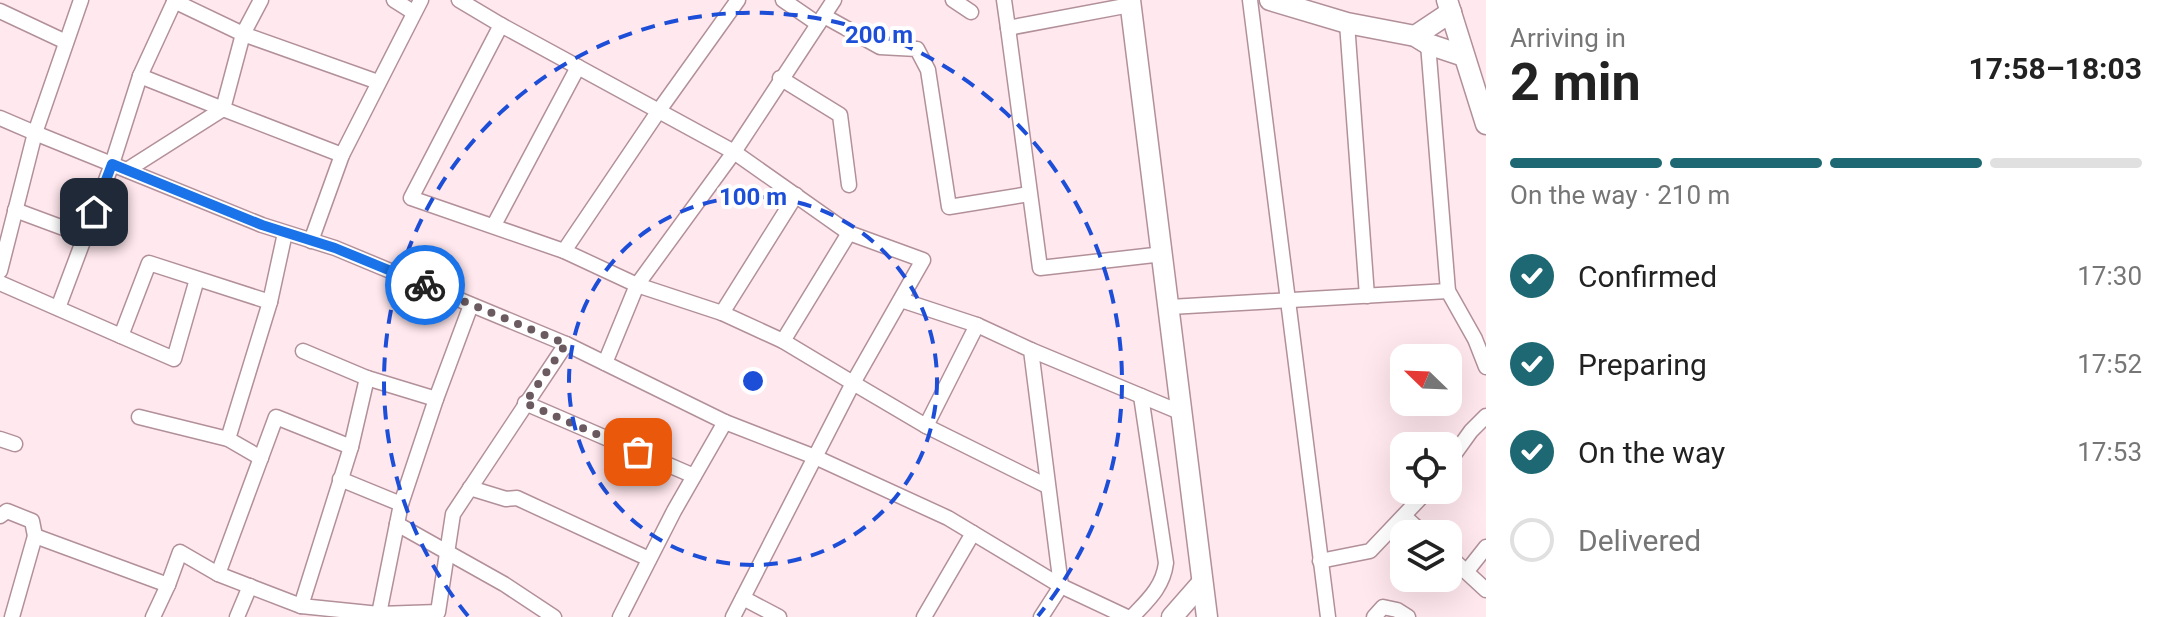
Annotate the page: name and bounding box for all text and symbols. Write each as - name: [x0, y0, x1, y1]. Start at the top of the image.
- text: 200 m: [845, 21, 913, 49]
- text: Arriving in: [1510, 23, 1626, 53]
- text: 17:58–18:03: [1968, 51, 2142, 86]
- text: 2 min: [1510, 52, 1641, 113]
- pin: [60, 178, 128, 246]
- text: On the way · 210 m: [1510, 180, 1730, 210]
- text: 100 m: [719, 183, 787, 211]
- icon: home: [72, 190, 116, 234]
- courier: [385, 245, 465, 325]
- icon: check: [1510, 254, 1554, 298]
- text: Confirmed: [1578, 259, 1717, 294]
- text: 17:30: [2077, 261, 2142, 291]
- icon: bike: [403, 263, 447, 307]
- icon: check: [1510, 342, 1554, 386]
- north arrow: [1390, 344, 1462, 416]
- map controls: [1390, 344, 1462, 592]
- text: Preparing: [1578, 347, 1707, 382]
- text: 17:52: [2077, 349, 2142, 379]
- centre of rings: [739, 367, 767, 395]
- pin: [604, 418, 672, 486]
- icon: bag: [616, 430, 660, 474]
- icon: check: [1510, 430, 1554, 474]
- button: locate: [1390, 432, 1462, 504]
- text: On the way: [1578, 435, 1725, 470]
- text: 17:53: [2077, 437, 2142, 467]
- button: layers: [1390, 520, 1462, 592]
- text: Delivered: [1578, 523, 1701, 558]

